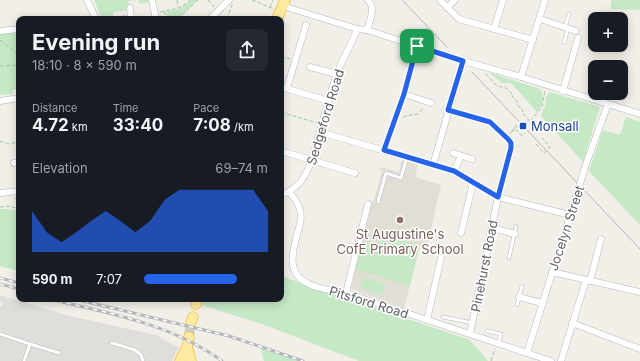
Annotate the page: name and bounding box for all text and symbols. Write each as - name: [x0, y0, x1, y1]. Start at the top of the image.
- map controls: [588, 12, 628, 100]
- button: +: [588, 12, 628, 52]
- text: Evening run: [32, 29, 160, 55]
- button: share: [226, 29, 268, 71]
- pin: [400, 29, 434, 63]
- icon: arrive: [406, 35, 428, 57]
- text: 18:10 · 8 × 590 m: [32, 57, 137, 73]
- button: −: [588, 60, 628, 100]
- street label: Sedgeford Road: [303, 67, 347, 167]
- text: Distance: [32, 101, 77, 115]
- text: Time: [113, 101, 138, 115]
- text: Pace: [193, 101, 219, 115]
- text: 4.72: [32, 115, 69, 135]
- text: 33:40: [113, 115, 163, 135]
- text: 7:08: [193, 115, 231, 135]
- place label: Monsall: [531, 118, 579, 134]
- text: km: [69, 120, 88, 134]
- text: /km: [231, 120, 254, 134]
- marker: Monsall: [518, 121, 528, 131]
- text: Elevation: [32, 160, 88, 176]
- text: 69–74 m: [215, 160, 268, 176]
- street label: Jocelyn Street: [545, 183, 587, 273]
- marker: St Augustine's CofE Primary School: [395, 215, 405, 225]
- street label: Pinehurst Road: [467, 219, 501, 313]
- place label: St Augustine's CofE Primary School: [336, 226, 464, 257]
- text: 590 m: [32, 271, 72, 287]
- text: 7:07: [96, 271, 122, 287]
- street label: Pitsford Road: [327, 282, 411, 322]

